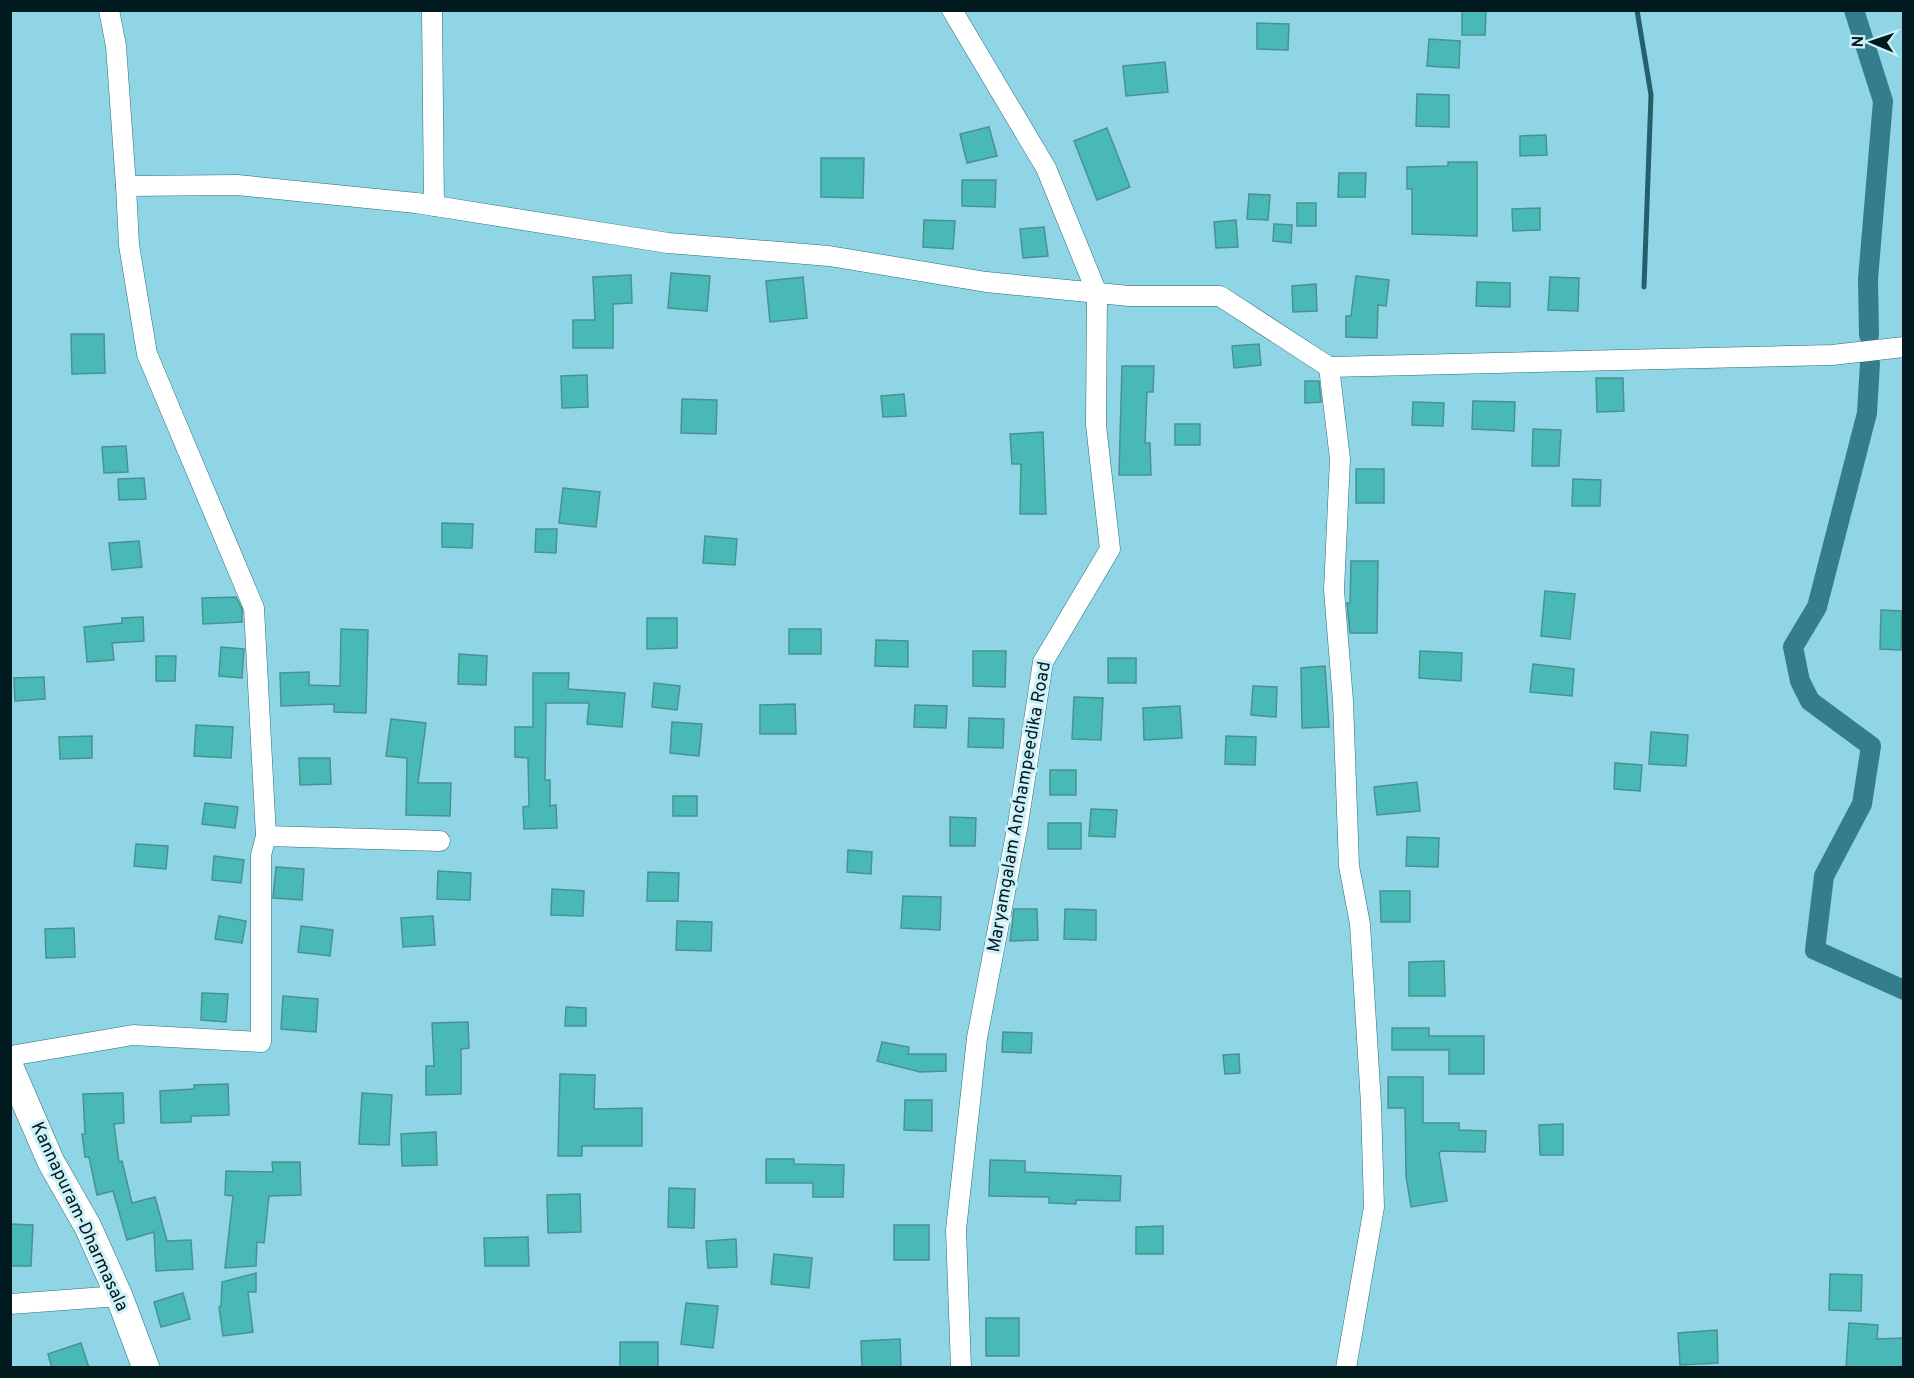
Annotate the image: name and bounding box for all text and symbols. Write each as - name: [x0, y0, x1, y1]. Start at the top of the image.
- north arrow: [1842, 12, 1902, 72]
- text: N: [1849, 35, 1869, 48]
- street label: Maryamgalam Anchampeedika Road: [983, 660, 1057, 954]
- street label: Kannapuram-Dharmasala: [25, 1119, 133, 1315]

